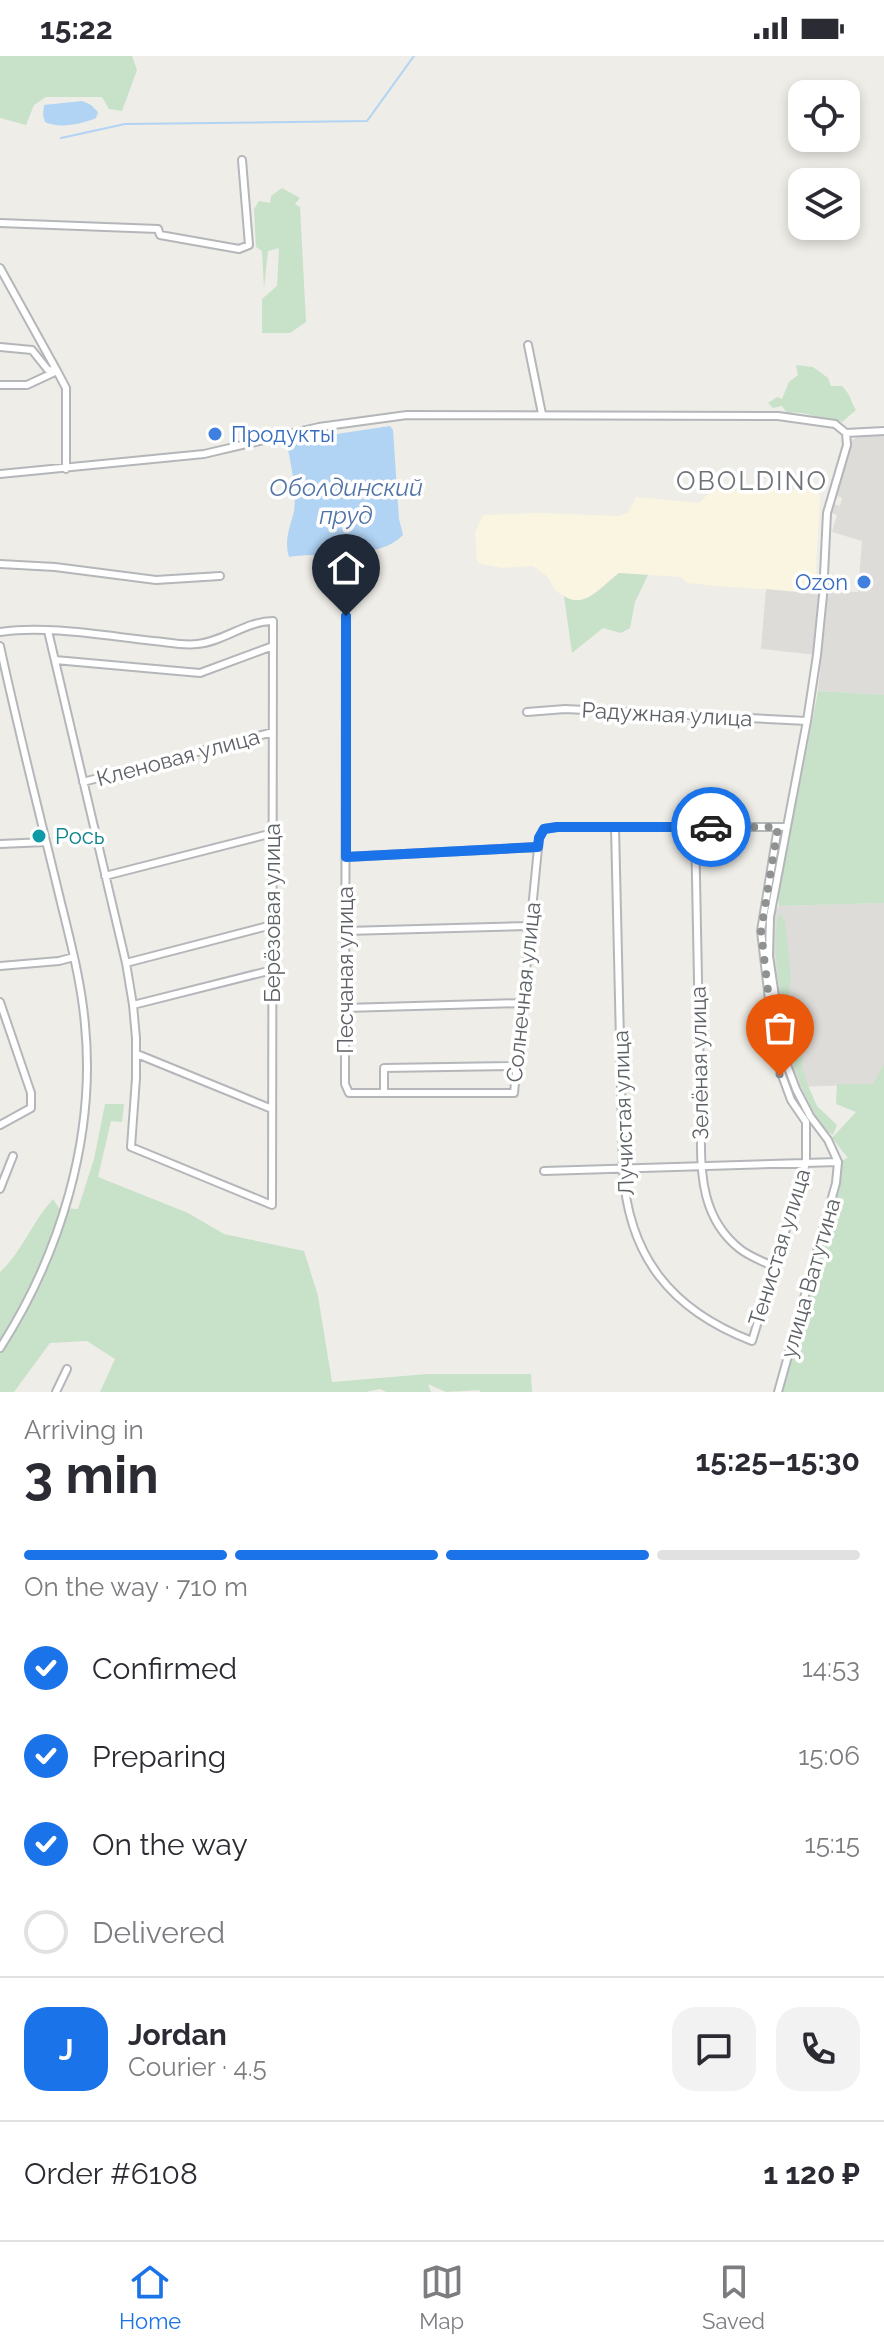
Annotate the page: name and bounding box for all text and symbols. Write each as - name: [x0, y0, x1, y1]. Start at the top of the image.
- text: 15:22: [40, 11, 113, 46]
- map controls: [788, 80, 860, 240]
- button: locate: [788, 80, 860, 152]
- button: layers: [788, 168, 860, 240]
- place label: Продукты: [231, 421, 335, 447]
- marker: Продукты: [206, 425, 224, 443]
- district label: OBOLDINO: [676, 466, 828, 496]
- water label: Оболдинский пруд: [269, 473, 423, 530]
- pin: [312, 534, 380, 616]
- icon: home: [324, 546, 368, 590]
- place label: Ozon: [795, 569, 848, 595]
- marker: Ozon: [855, 573, 873, 591]
- street label: Радужная улица: [581, 697, 753, 731]
- street label: Кленовая улица: [94, 723, 262, 791]
- courier: [671, 787, 751, 867]
- icon: car: [689, 805, 733, 849]
- place label: Рось: [55, 823, 105, 849]
- street label: Берёзовая улица: [259, 823, 285, 1003]
- marker: Рось: [30, 827, 48, 845]
- street label: Песчаная улица: [332, 886, 358, 1054]
- street label: Солнечная улица: [501, 901, 545, 1083]
- street label: Зелёная улица: [685, 986, 713, 1140]
- pin: [746, 994, 814, 1076]
- icon: bag: [758, 1006, 802, 1050]
- street label: Лучистая улица: [607, 1030, 639, 1196]
- street label: Тенистая улица: [743, 1165, 815, 1329]
- street label: улица Ватутина: [775, 1195, 845, 1361]
- text: Arriving in: [24, 1415, 144, 1445]
- text: 15:25–15:30: [696, 1443, 860, 1478]
- text: 3 min: [24, 1444, 159, 1505]
- text: On the way · 710 m: [24, 1572, 248, 1602]
- icon: check: [24, 1646, 68, 1690]
- text: Confirmed: [92, 1651, 237, 1686]
- text: 14:53: [802, 1653, 860, 1683]
- icon: check: [24, 1734, 68, 1778]
- text: Preparing: [92, 1739, 226, 1774]
- text: 15:06: [798, 1741, 860, 1771]
- icon: check: [24, 1822, 68, 1866]
- text: On the way: [92, 1827, 248, 1862]
- text: 15:15: [805, 1829, 860, 1859]
- text: Delivered: [92, 1915, 225, 1950]
- button: chat: [672, 2007, 756, 2091]
- button: phone: [776, 2007, 860, 2091]
- text: Jordan: [128, 2017, 227, 2052]
- text: J: [59, 2032, 73, 2067]
- text: Courier · 4.5: [128, 2052, 267, 2082]
- text: Order #6108: [24, 2156, 198, 2191]
- text: 1 120 ₽: [763, 2156, 860, 2191]
- tab: Home: [119, 2260, 181, 2334]
- tab: Map: [419, 2260, 464, 2334]
- tab: Saved: [702, 2260, 765, 2334]

